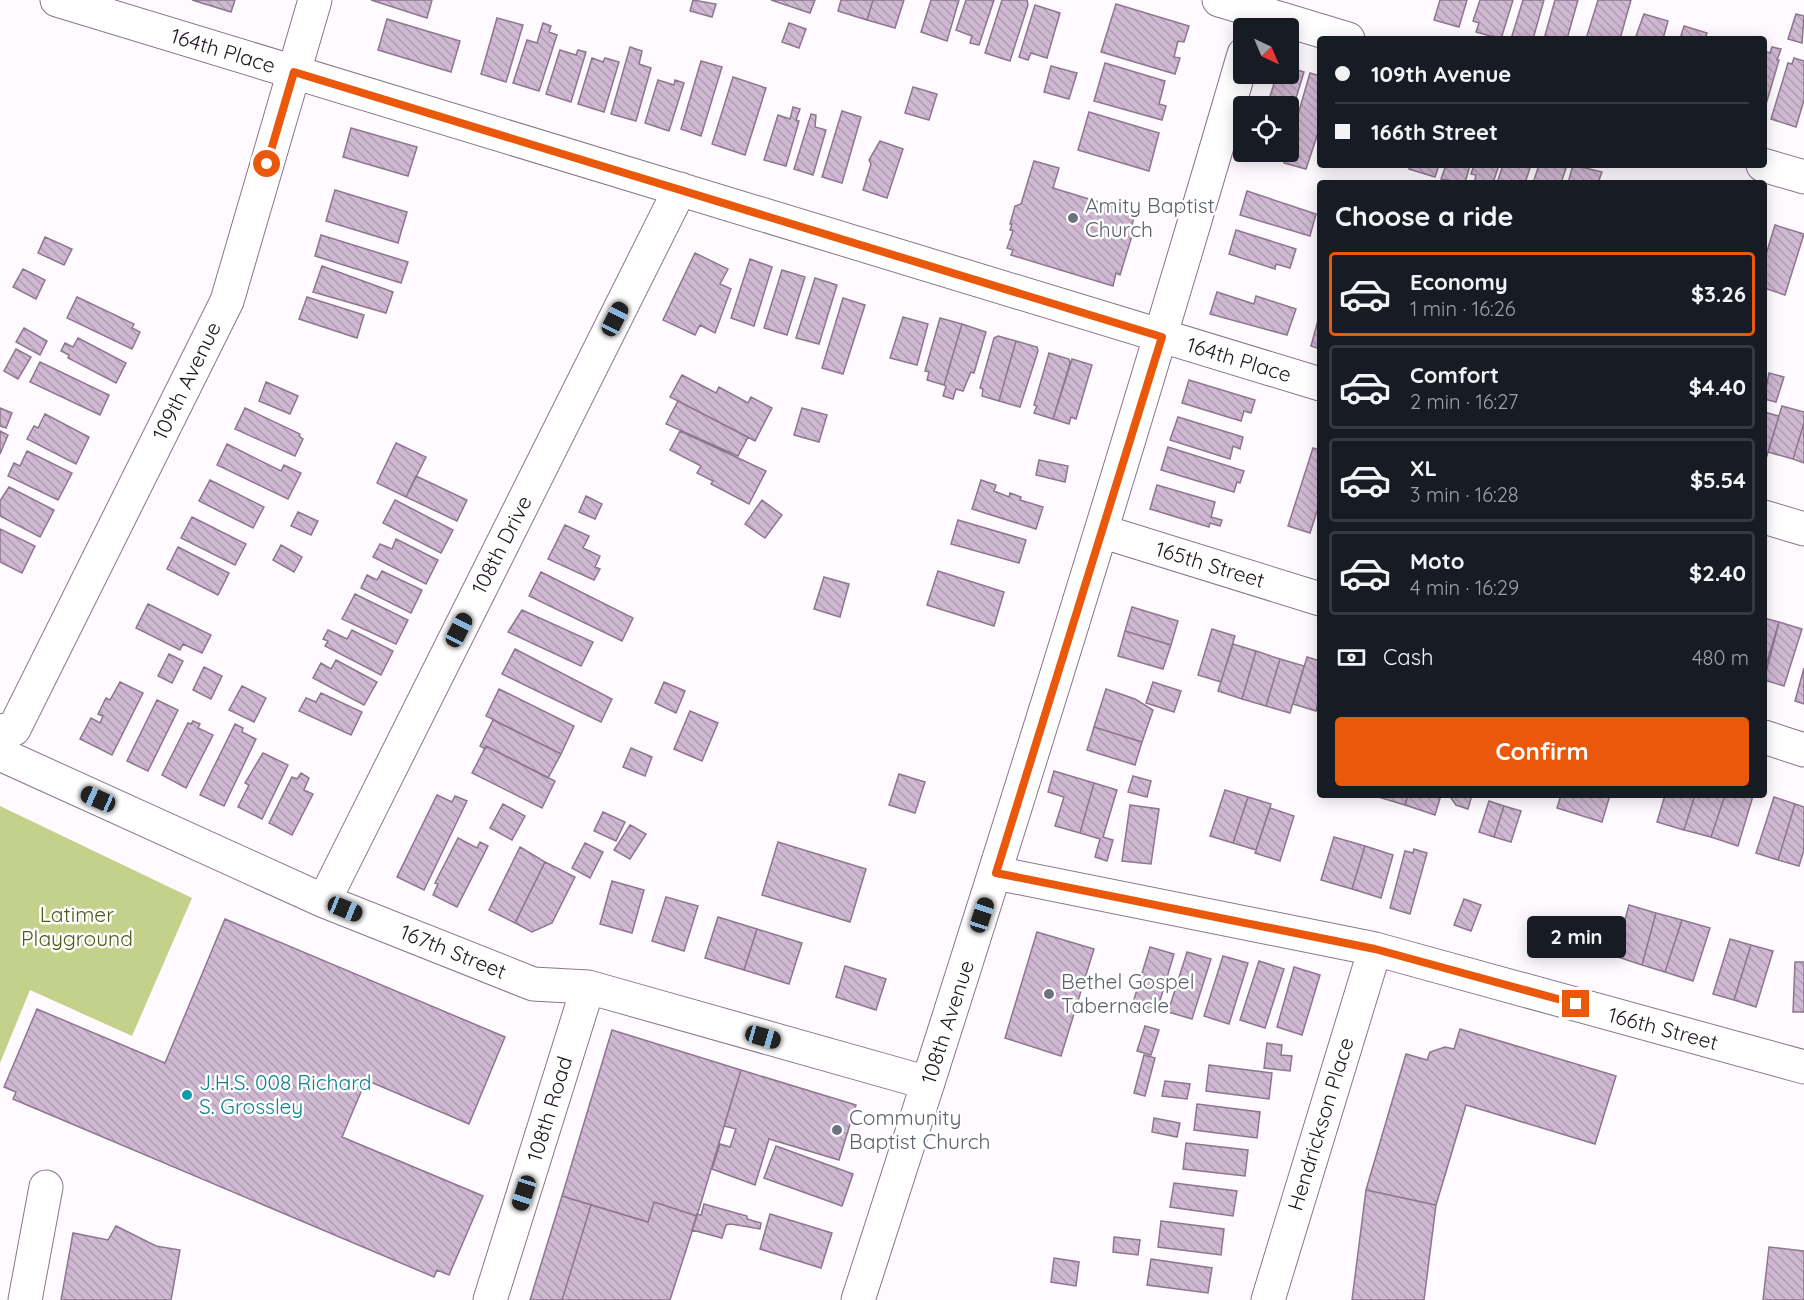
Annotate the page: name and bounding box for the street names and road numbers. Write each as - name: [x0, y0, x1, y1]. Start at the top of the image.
- street label: 164th Place: [168, 22, 279, 78]
- street label: 109th Avenue: [146, 317, 226, 444]
- street label: 164th Place: [1184, 331, 1295, 387]
- street label: 108th Drive: [465, 491, 537, 598]
- street label: 165th Street: [1153, 535, 1268, 593]
- street label: 167th Street: [397, 918, 510, 984]
- street label: 108th Avenue: [915, 957, 979, 1087]
- street label: 166th Street: [1606, 1001, 1721, 1055]
- street label: Hendrickson Place: [1281, 1034, 1359, 1213]
- street label: 108th Road: [521, 1053, 577, 1164]

